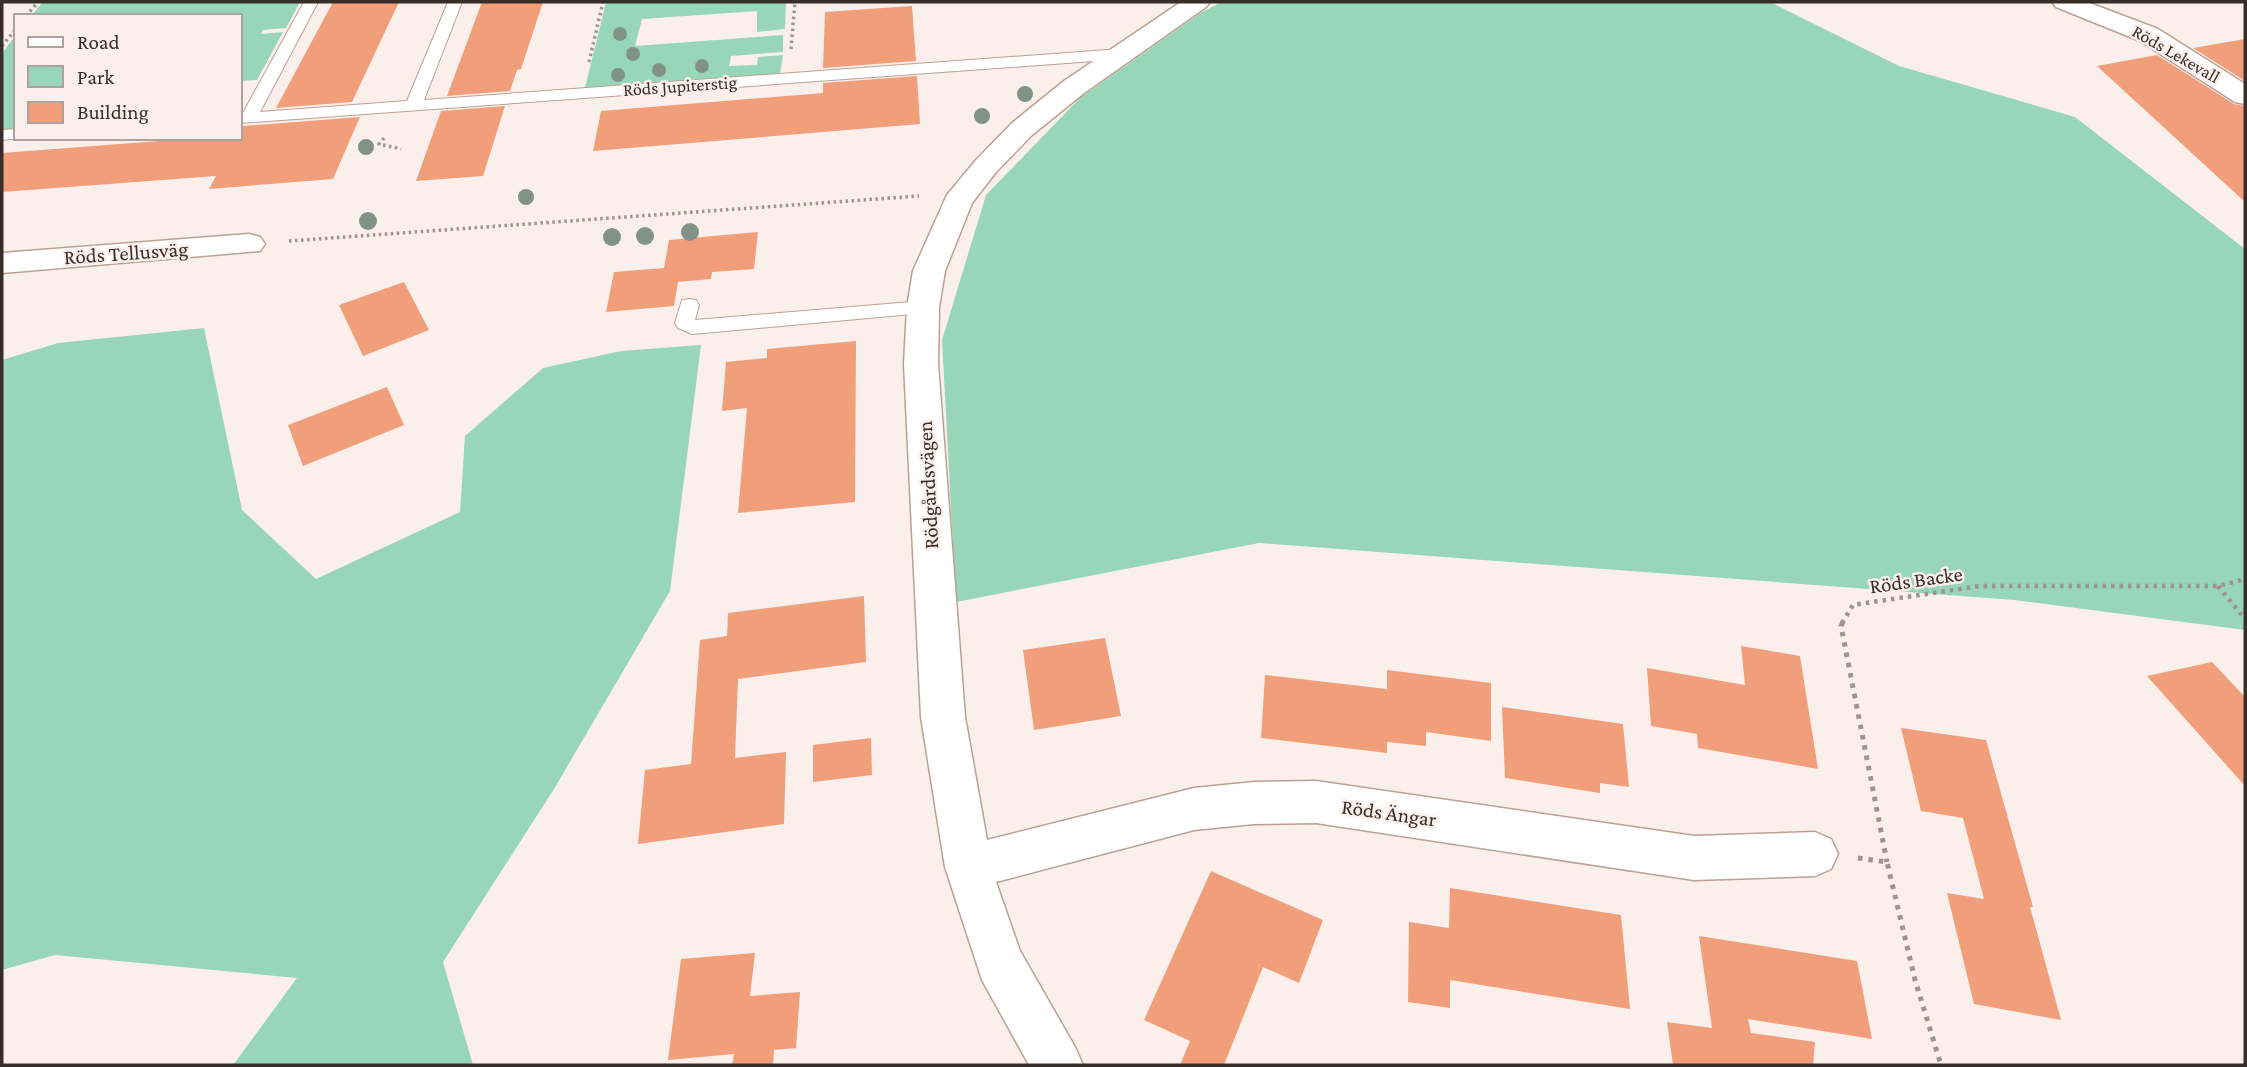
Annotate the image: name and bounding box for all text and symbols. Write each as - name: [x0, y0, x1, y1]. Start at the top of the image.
- legend: [14, 14, 242, 140]
- street label: Röds Lekevall: [2129, 21, 2224, 87]
- text: Road: [77, 30, 120, 54]
- text: Park: [77, 65, 114, 89]
- street label: Röds Jupiterstig: [622, 72, 738, 100]
- text: Building: [77, 100, 149, 124]
- street label: Röds Tellusväg: [63, 237, 189, 269]
- street label: Rödgårdsvägen: [913, 420, 943, 550]
- street label: Röds Backe: [1868, 562, 1964, 598]
- street label: Röds Ängar: [1340, 794, 1438, 832]

